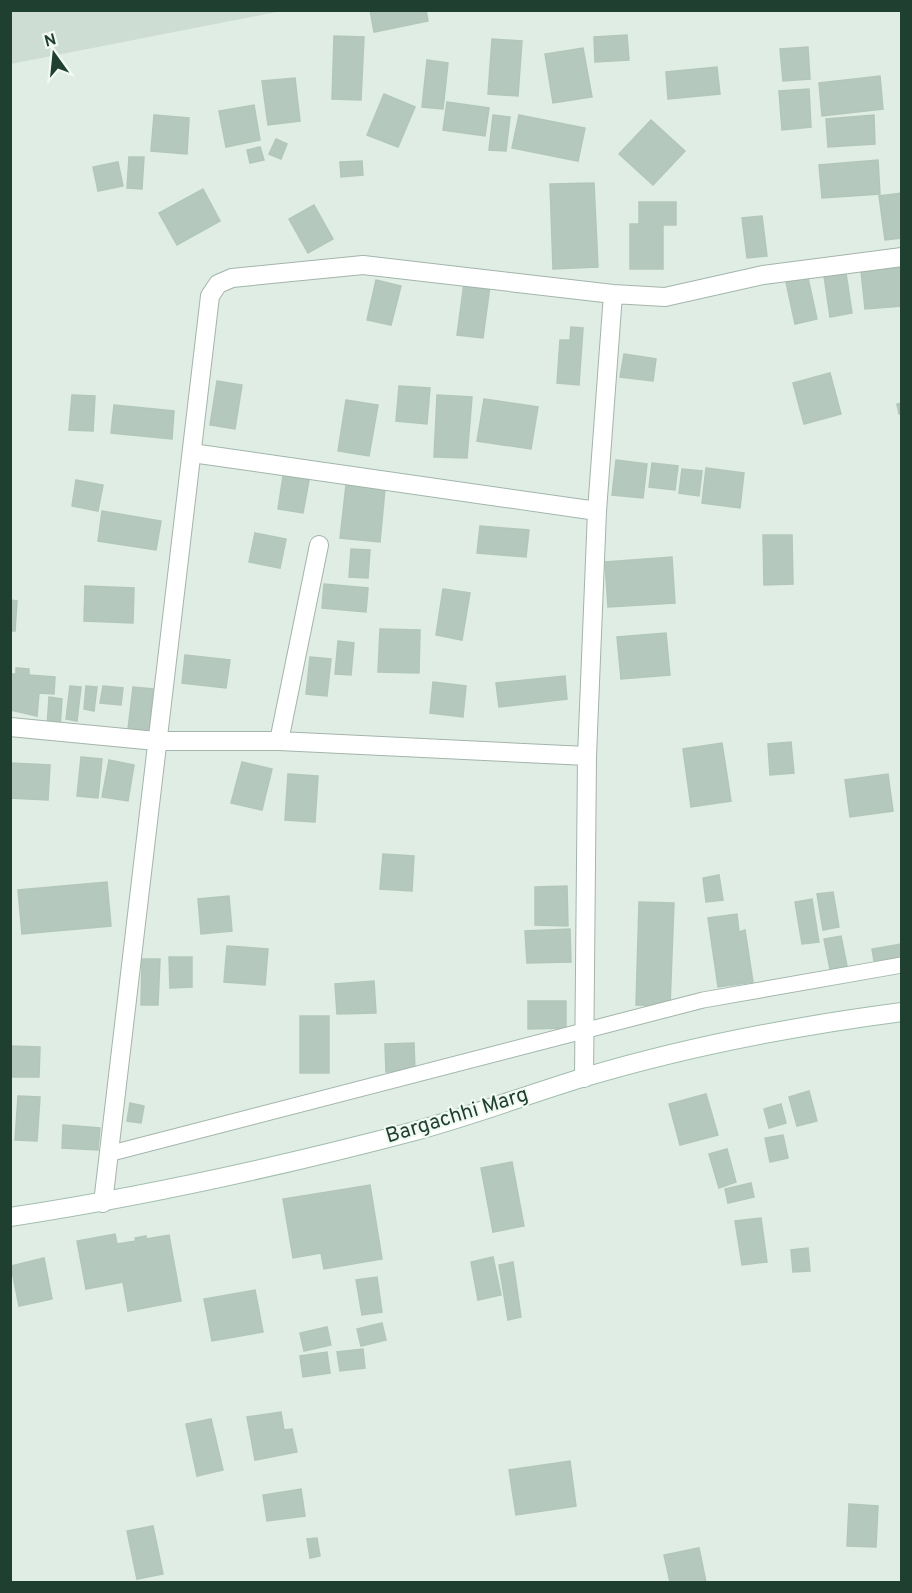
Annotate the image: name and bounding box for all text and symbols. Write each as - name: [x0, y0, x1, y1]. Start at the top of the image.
- north arrow: [24, 24, 84, 84]
- text: N: [42, 30, 59, 53]
- street label: Bargachhi Marg: [382, 1081, 532, 1151]

